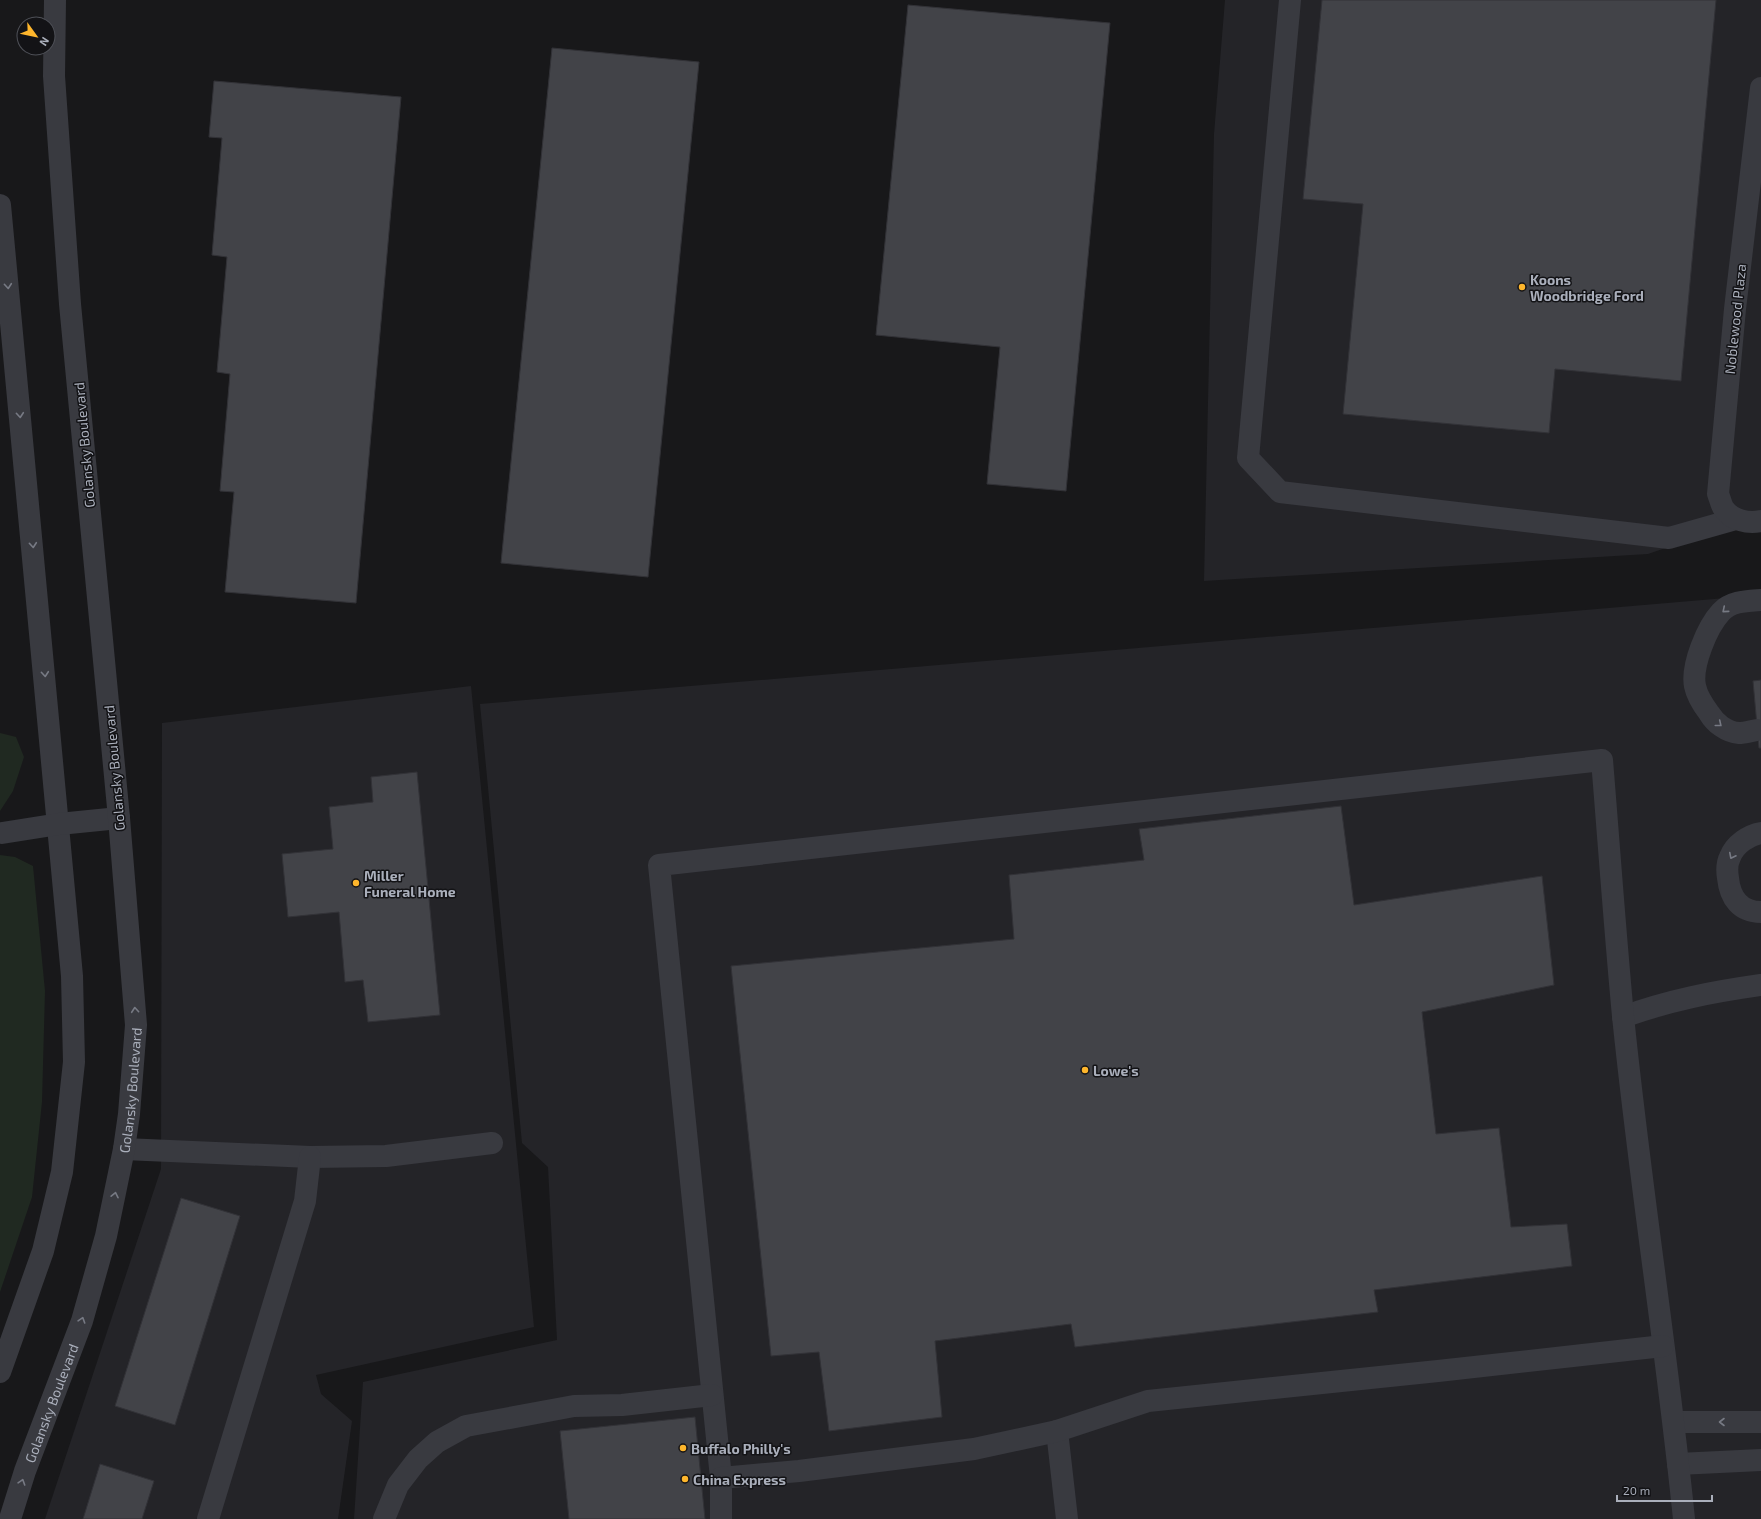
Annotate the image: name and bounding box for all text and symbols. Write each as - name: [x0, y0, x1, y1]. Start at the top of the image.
- north arrow: [16, 16, 56, 56]
- text: N: [37, 35, 52, 49]
- street label: Noblewood Plaza: [1721, 263, 1749, 375]
- place label: Koons Woodbridge Ford: [1530, 271, 1644, 304]
- marker: Koons Woodbridge Ford: [1517, 282, 1527, 292]
- one-way arrow: [3, 283, 12, 289]
- street label: Golansky Boulevard: [70, 382, 98, 508]
- one-way arrow: [15, 412, 24, 418]
- one-way arrow: [28, 542, 37, 548]
- one-way arrow: [1722, 605, 1729, 612]
- one-way arrow: [40, 671, 49, 677]
- street label: Golansky Boulevard: [100, 705, 128, 831]
- one-way arrow: [1714, 719, 1722, 726]
- one-way arrow: [1729, 852, 1737, 859]
- place label: Miller Funeral Home: [364, 867, 456, 900]
- marker: Miller Funeral Home: [351, 878, 361, 888]
- one-way arrow: [130, 1007, 139, 1013]
- street label: Golansky Boulevard: [115, 1027, 144, 1154]
- place label: Lowe's: [1093, 1062, 1139, 1079]
- marker: Lowe's: [1080, 1065, 1090, 1075]
- one-way arrow: [110, 1192, 118, 1198]
- one-way arrow: [77, 1317, 85, 1324]
- street label: Golansky Boulevard: [20, 1341, 81, 1465]
- one-way arrow: [1719, 1418, 1725, 1426]
- place label: Buffalo Philly's: [691, 1440, 791, 1457]
- marker: Buffalo Philly's: [678, 1443, 688, 1453]
- place label: China Express: [693, 1471, 786, 1488]
- marker: China Express: [680, 1474, 690, 1484]
- scale bar: [1617, 1477, 1712, 1503]
- one-way arrow: [17, 1478, 26, 1485]
- text: 20 m: [1623, 1483, 1650, 1497]

